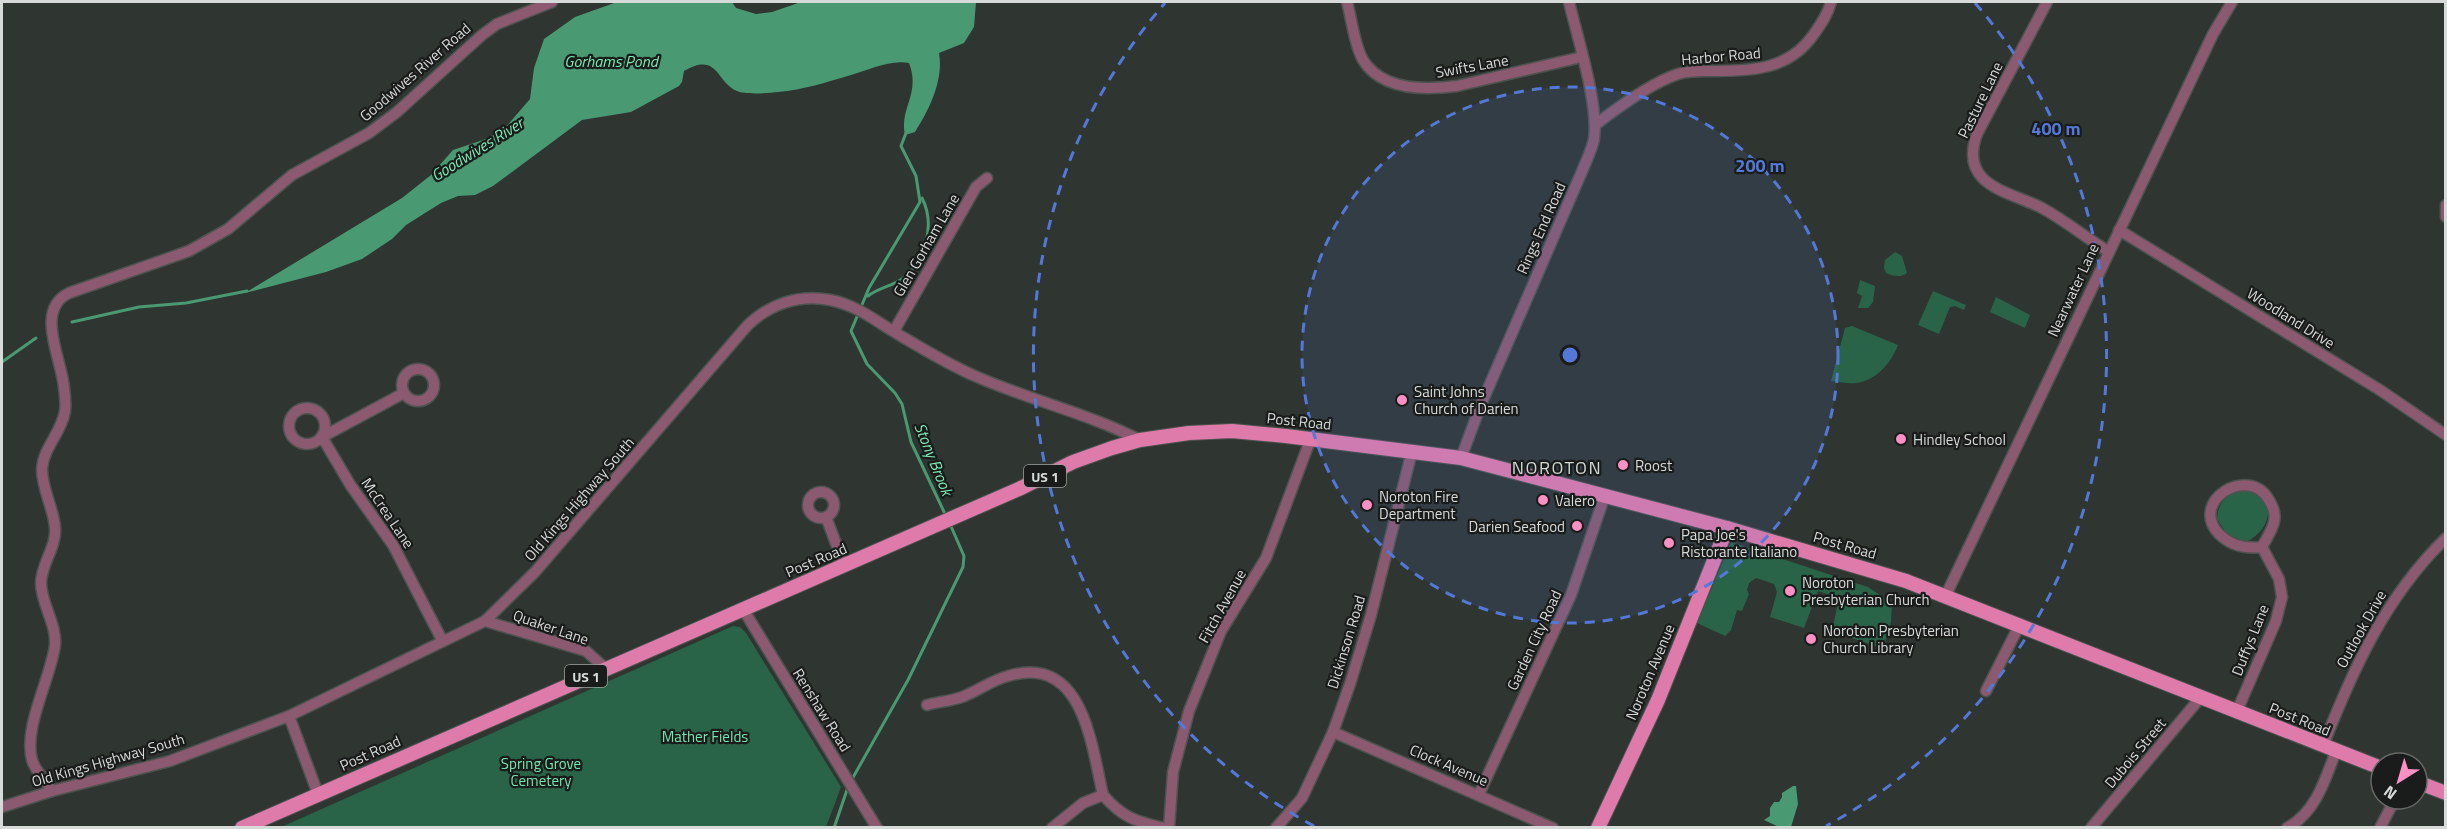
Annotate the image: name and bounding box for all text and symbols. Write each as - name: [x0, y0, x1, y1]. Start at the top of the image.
- street label: Goodwives River Road: [354, 17, 476, 127]
- street label: Harbor Road: [1680, 41, 1762, 71]
- street label: Swifts Lane: [1434, 48, 1510, 84]
- water label: Gorhams Pond: [564, 49, 660, 73]
- street label: Pasture Lane: [1952, 58, 2008, 142]
- water label: Goodwives River: [426, 110, 529, 187]
- text: 400 m: [2031, 115, 2081, 142]
- text: 200 m: [1735, 152, 1785, 179]
- street label: Rings End Road: [1510, 178, 1572, 278]
- street label: Glen Gorham Lane: [887, 189, 965, 301]
- street label: Nearwater Lane: [2041, 239, 2105, 341]
- street label: Woodland Drive: [2243, 282, 2339, 354]
- centre of rings: [1560, 345, 1580, 365]
- place label: Saint Johns Church of Darien: [1414, 380, 1519, 420]
- marker: Saint Johns Church of Darien: [1395, 393, 1409, 407]
- street label: Post Road: [1266, 406, 1332, 436]
- water label: Stony Brook: [909, 419, 960, 501]
- place label: Hindley School: [1913, 428, 2006, 451]
- street label: Old Kings Highway South: [518, 432, 640, 566]
- marker: Hindley School: [1894, 432, 1908, 446]
- district label: NOROTON: [1512, 454, 1602, 481]
- place label: Roost: [1635, 454, 1673, 477]
- marker: Roost: [1616, 458, 1630, 472]
- road number: US 1: [1024, 465, 1066, 487]
- street label: McCrea Lane: [356, 473, 420, 553]
- place label: Noroton Fire Department: [1379, 485, 1458, 525]
- place label: Valero: [1555, 489, 1595, 512]
- marker: Valero: [1536, 493, 1550, 507]
- marker: Noroton Fire Department: [1360, 498, 1374, 512]
- place label: Darien Seafood: [1469, 515, 1565, 538]
- marker: Darien Seafood: [1570, 519, 1584, 533]
- place label: Papa Joe's Ristorante Italiano: [1681, 523, 1797, 563]
- street label: Post Road: [1811, 525, 1879, 565]
- marker: Papa Joe's Ristorante Italiano: [1662, 536, 1676, 550]
- street label: Post Road: [782, 537, 850, 583]
- street label: Fitch Avenue: [1192, 565, 1252, 647]
- place label: Noroton Presbyterian Church: [1802, 571, 1930, 611]
- marker: Noroton Presbyterian Church: [1783, 584, 1797, 598]
- street label: Garden City Road: [1501, 586, 1567, 694]
- street label: Outlook Drive: [2330, 586, 2392, 672]
- street label: Dickinson Road: [1321, 592, 1371, 692]
- street label: Duffys Lane: [2225, 601, 2275, 679]
- street label: Quaker Lane: [510, 603, 592, 651]
- place label: Noroton Presbyterian Church Library: [1823, 619, 1959, 659]
- street label: Noroton Avenue: [1619, 620, 1681, 724]
- marker: Noroton Presbyterian Church Library: [1804, 632, 1818, 646]
- street label: Renshaw Road: [787, 664, 857, 756]
- road number: US 1: [565, 665, 607, 687]
- street label: Post Road: [2266, 696, 2334, 742]
- street label: Dubois Street: [2099, 712, 2172, 793]
- park label: Mather Fields: [662, 725, 748, 748]
- street label: Old Kings Highway South: [29, 727, 187, 793]
- street label: Post Road: [336, 729, 404, 777]
- street label: Clock Avenue: [1406, 738, 1492, 792]
- north arrow: [2369, 751, 2429, 811]
- park label: Spring Grove Cemetery: [501, 752, 581, 792]
- text: N: [2378, 780, 2402, 806]

